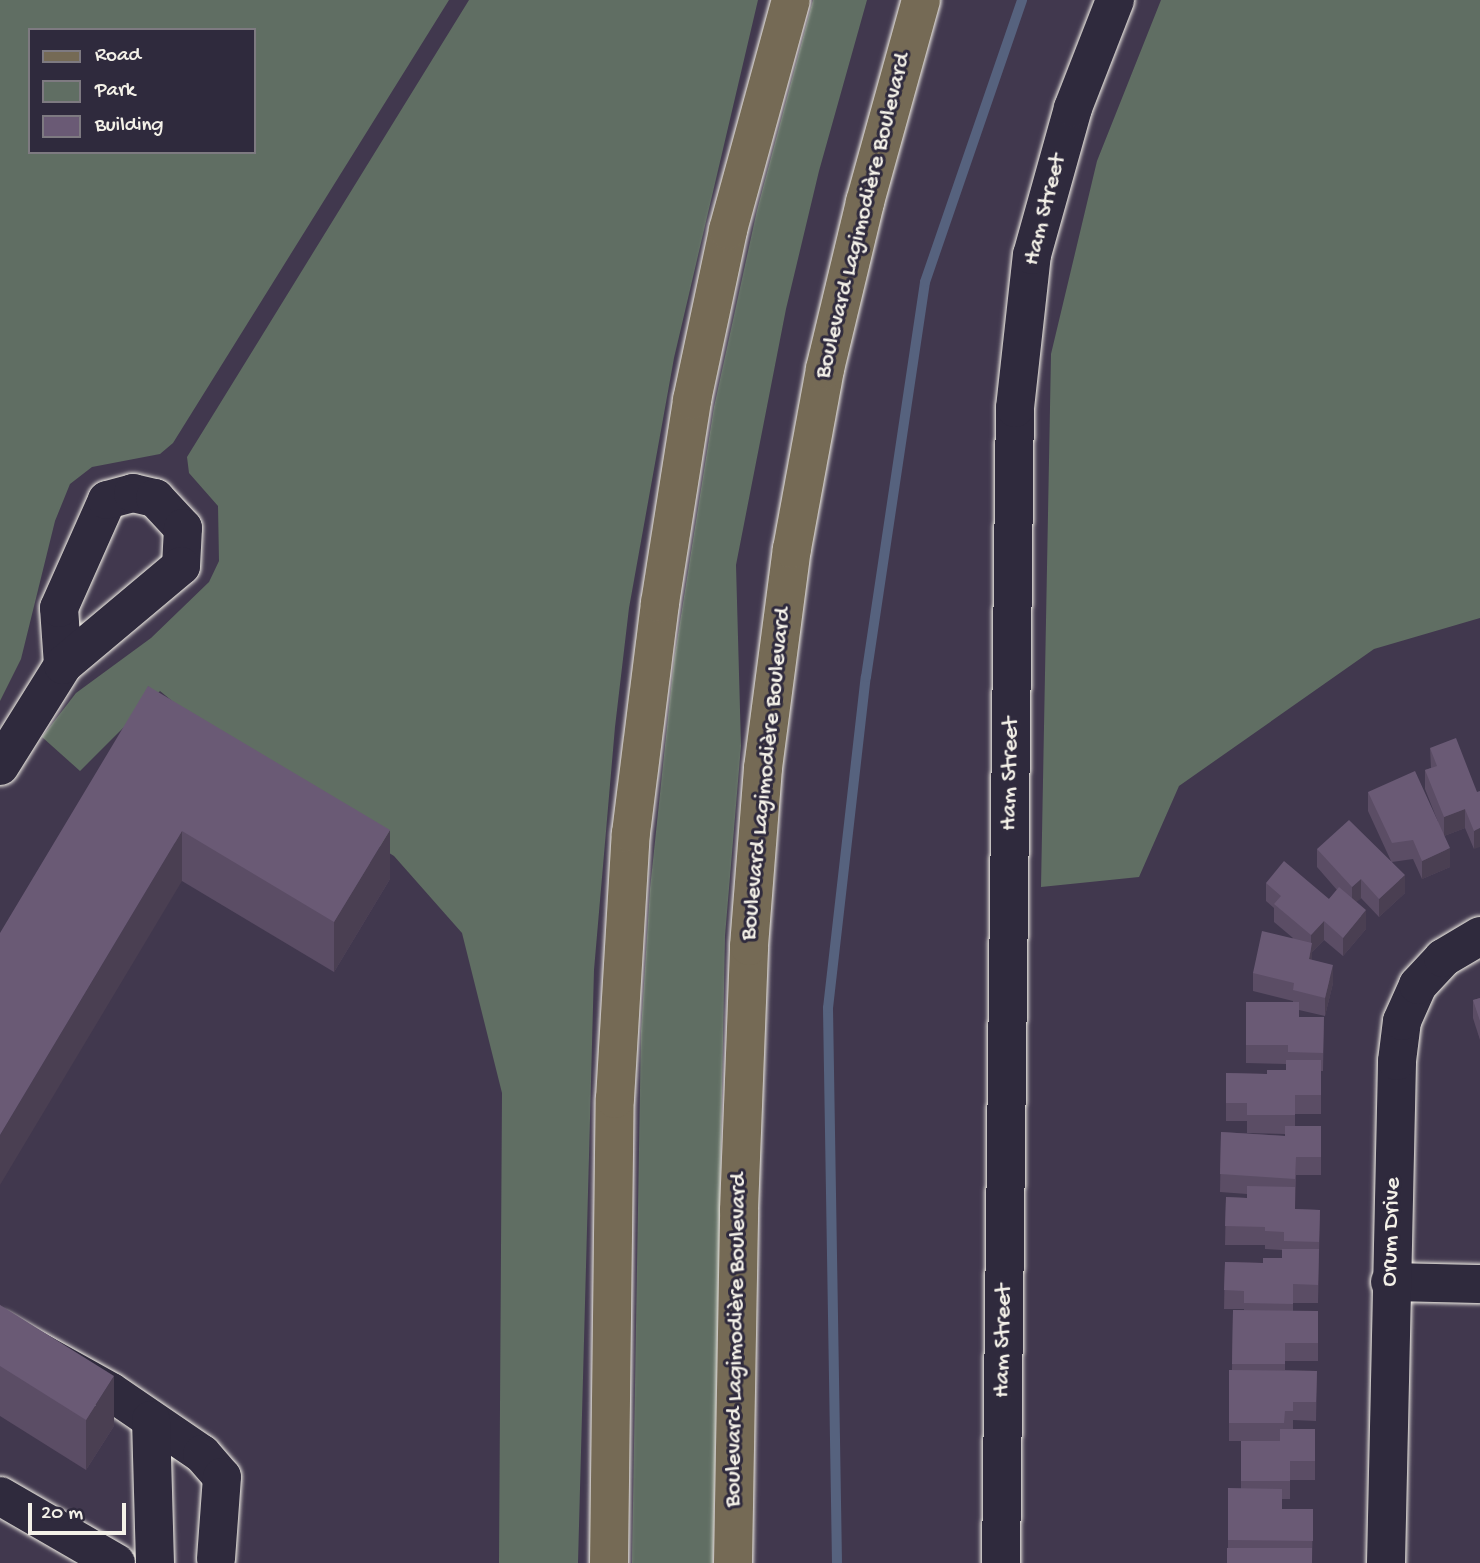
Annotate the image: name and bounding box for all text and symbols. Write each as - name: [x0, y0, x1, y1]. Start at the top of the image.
- legend: [28, 28, 256, 154]
- text: Road: [95, 44, 141, 69]
- street label: Boulevard Lagimodière Boulevard: [810, 50, 918, 382]
- text: Park: [95, 79, 135, 104]
- text: Building: [95, 114, 164, 139]
- street label: Ham Street: [1018, 151, 1074, 269]
- street label: Boulevard Lagimodière Boulevard: [735, 606, 799, 942]
- street label: Ham Street: [996, 717, 1026, 831]
- street label: Boulevard Lagimodière Boulevard: [720, 1172, 754, 1508]
- street label: Orum Drive: [1376, 1177, 1408, 1287]
- street label: Ham Street: [989, 1284, 1019, 1398]
- scale bar: [32, 1490, 130, 1534]
- text: 20 m: [41, 1502, 83, 1527]

